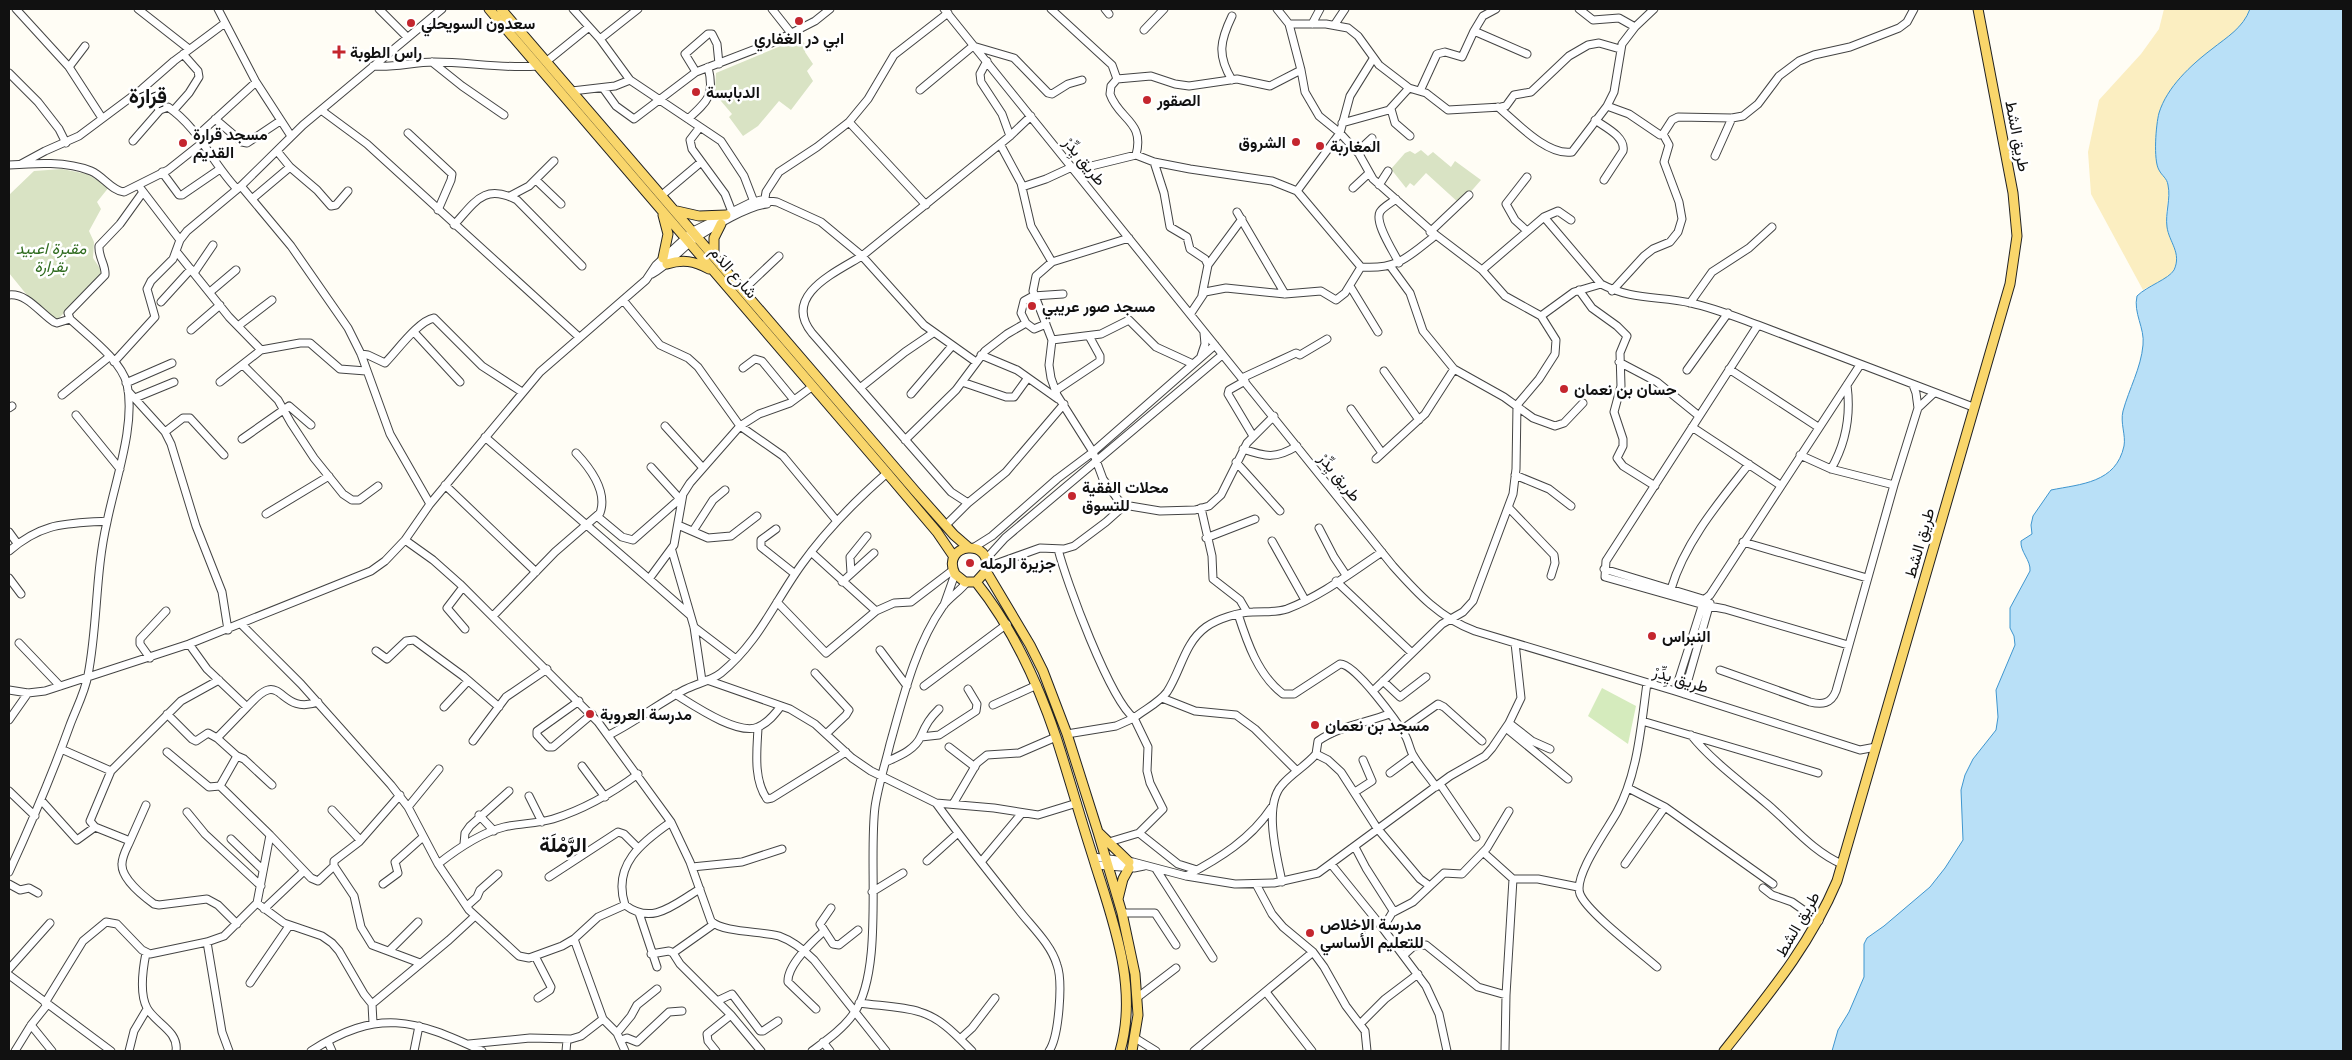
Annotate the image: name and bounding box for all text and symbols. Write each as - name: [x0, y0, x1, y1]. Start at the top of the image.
- place label: سعدون السويحلي: [421, 12, 535, 37]
- marker: ابي در الغفاري: [793, 15, 805, 27]
- marker: سعدون السويحلي: [405, 17, 417, 29]
- place label: ابي در الغفاري: [754, 27, 844, 52]
- place label: راس الطوبة: [350, 41, 422, 63]
- marker: راس الطوبة: [332, 45, 346, 59]
- district label: قِرَارَة: [129, 80, 167, 109]
- place label: الدبابسة: [706, 81, 760, 102]
- marker: الدبابسة: [690, 86, 702, 98]
- place label: الصقور: [1156, 89, 1201, 111]
- marker: الصقور: [1141, 94, 1153, 106]
- street label: طريق الشط: [2000, 99, 2036, 173]
- place label: مسجد قرارة القديم: [193, 123, 268, 163]
- street label: طريق يِدِّرْ: [1057, 131, 1111, 191]
- place label: الشروق: [1239, 131, 1286, 153]
- place label: المغاربة: [1330, 135, 1380, 157]
- marker: الشروق: [1290, 136, 1302, 148]
- marker: مسجد قرارة القديم: [177, 137, 189, 149]
- marker: المغاربة: [1314, 140, 1326, 152]
- park label: مقبرة اعبيد بقرارة: [16, 237, 87, 277]
- street label: شارع الدَم: [704, 241, 763, 303]
- place label: مسجد صور عريبي: [1042, 295, 1156, 320]
- marker: مسجد صور عريبي: [1026, 300, 1038, 312]
- place label: حسان بن نعمان: [1574, 378, 1677, 399]
- marker: حسان بن نعمان: [1558, 383, 1570, 395]
- street label: طريق يِدِّرْ: [1312, 447, 1366, 507]
- place label: محلات الفقية للتسوق: [1082, 476, 1169, 516]
- marker: محلات الفقية للتسوق: [1066, 490, 1078, 502]
- street label: طريق الشط: [1899, 505, 1939, 581]
- place label: جزيرة الرمله: [980, 552, 1056, 574]
- marker: جزيرة الرمله: [964, 557, 976, 569]
- place label: النبراس: [1662, 625, 1711, 647]
- marker: النبراس: [1646, 630, 1658, 642]
- street label: طريق يِدِّرْ: [1649, 660, 1711, 699]
- place label: مدرسة العروبة: [600, 703, 692, 725]
- marker: مدرسة العروبة: [584, 708, 596, 720]
- place label: مسجد بن نعمان: [1325, 714, 1430, 735]
- marker: مسجد بن نعمان: [1309, 719, 1321, 731]
- district label: الرَّمْلَة: [539, 829, 587, 858]
- street label: طريق الشط: [1769, 887, 1825, 961]
- place label: مدرسة الإخلاص للتعليم الأساسي: [1320, 913, 1424, 956]
- marker: مدرسة الإخلاص للتعليم الأساسي: [1304, 927, 1316, 939]

